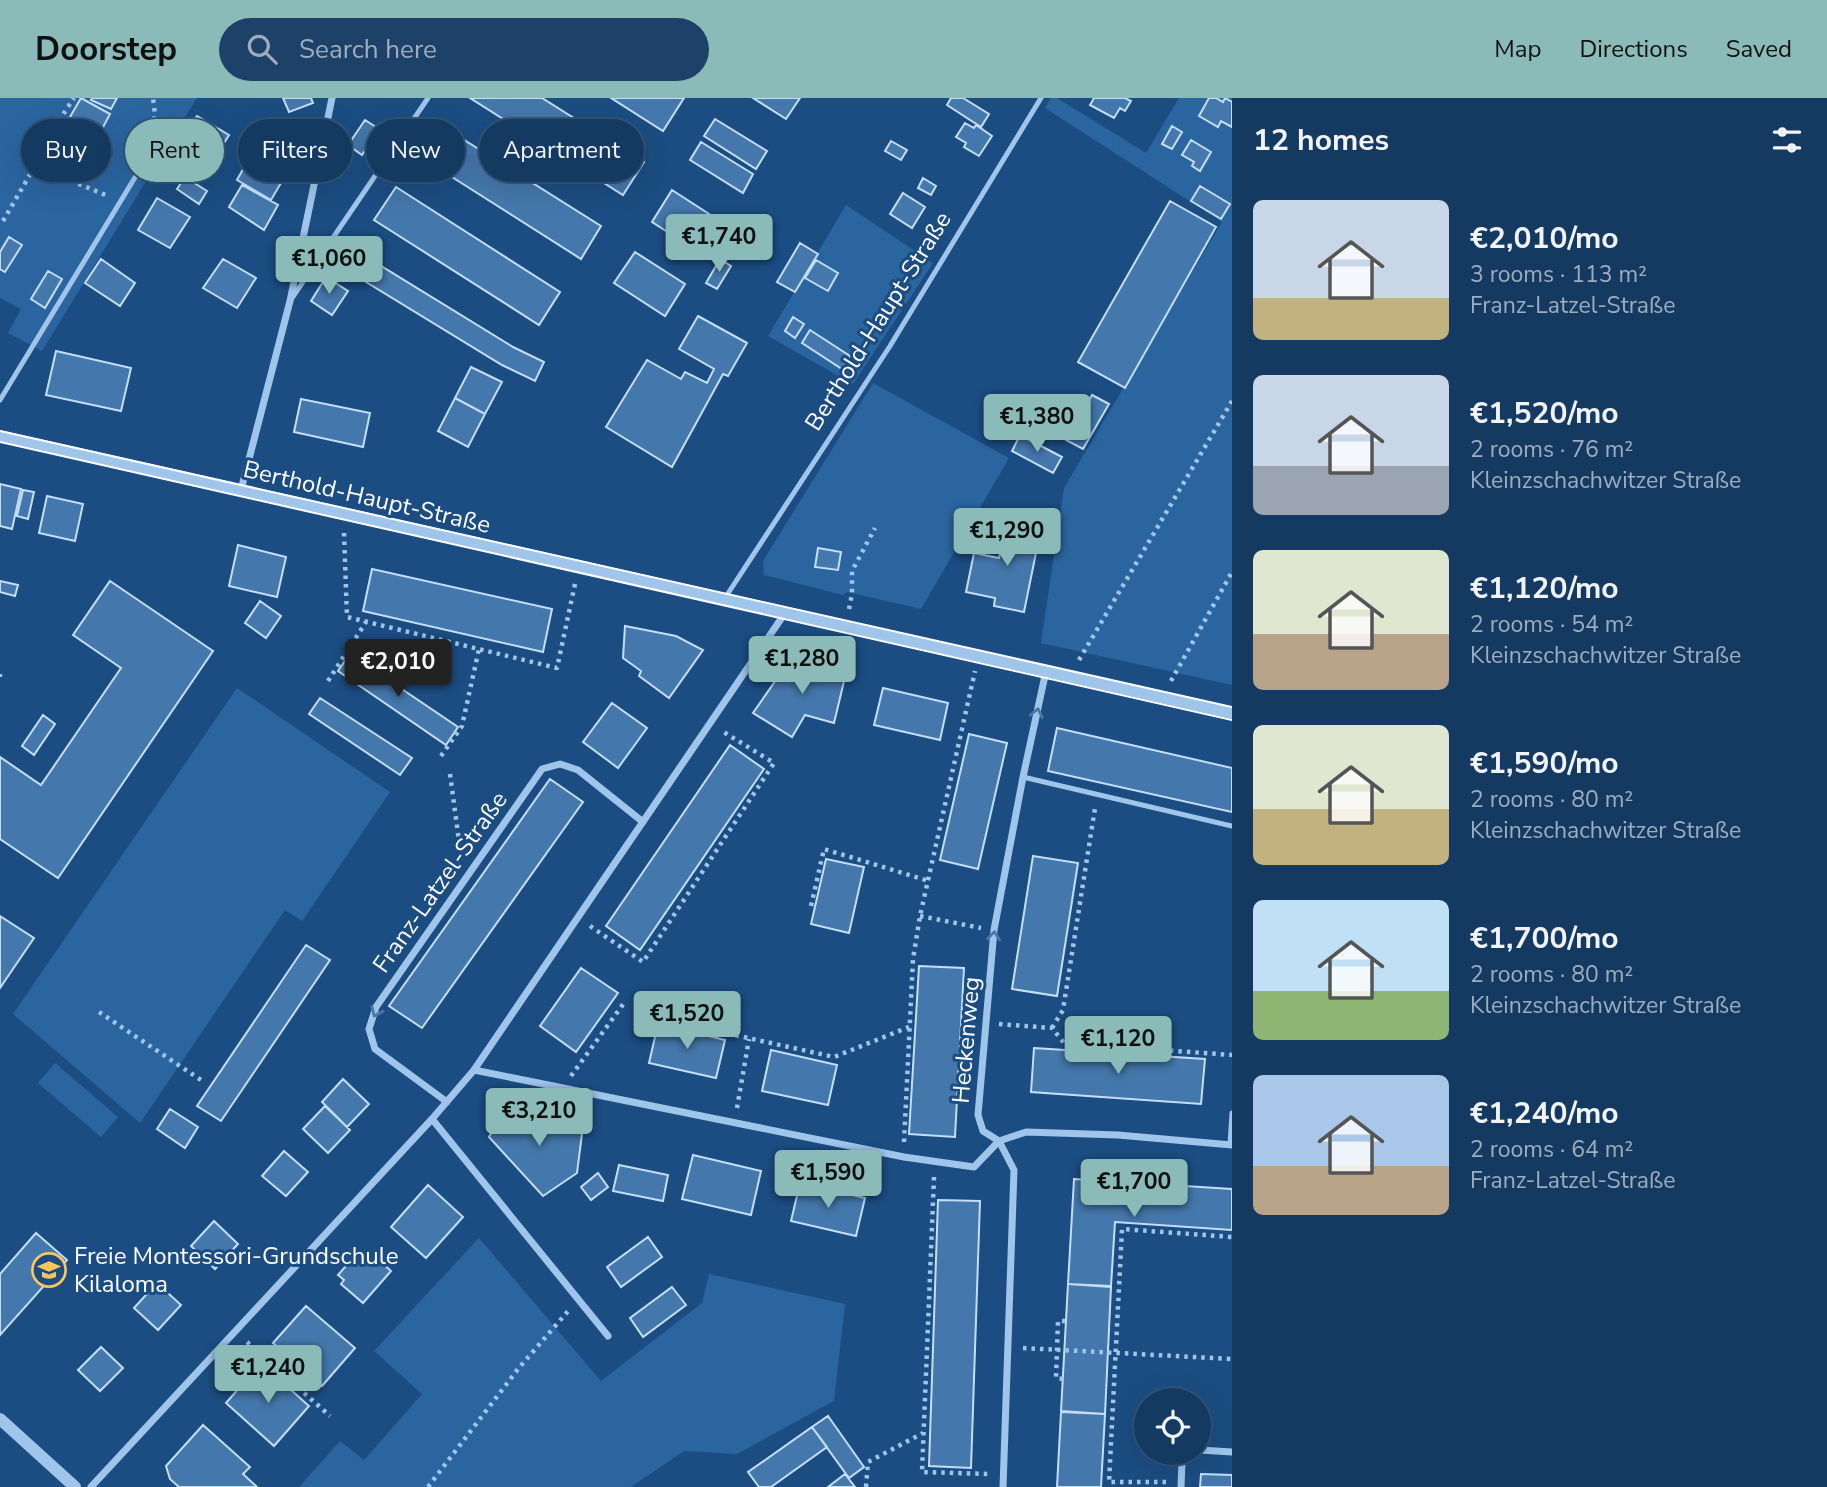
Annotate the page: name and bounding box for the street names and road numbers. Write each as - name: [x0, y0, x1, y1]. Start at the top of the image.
- street label: Berthold-Haupt-Straße: [797, 205, 959, 437]
- street label: Berthold-Haupt-Straße: [240, 453, 494, 541]
- street label: Franz-Latzel-Straße: [365, 785, 515, 979]
- street label: Heckenweg: [945, 975, 987, 1105]

